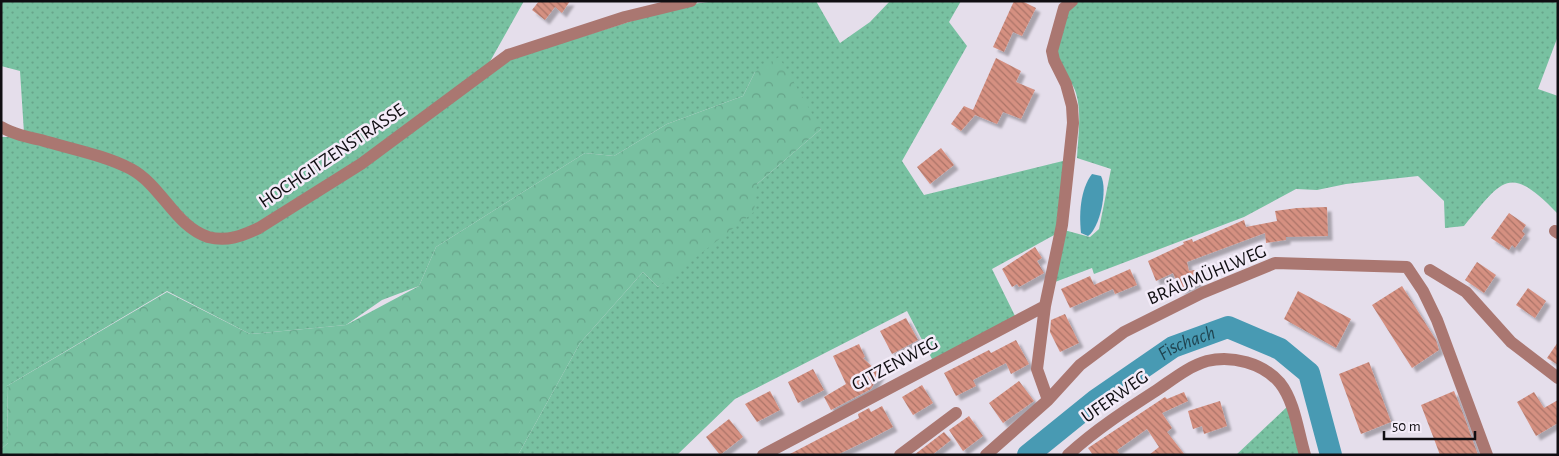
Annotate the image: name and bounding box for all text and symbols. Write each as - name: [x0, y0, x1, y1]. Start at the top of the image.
- street label: HOCHGITZENSTRASSE: [256, 100, 408, 212]
- street label: BRÄUMÜHLWEG: [1144, 240, 1269, 309]
- water label: Fischach: [1154, 323, 1218, 364]
- street label: GITZENWEG: [849, 333, 941, 395]
- street label: UFERWEG: [1078, 367, 1152, 427]
- scale bar: [1384, 408, 1475, 440]
- text: 50 m: [1392, 419, 1421, 434]

